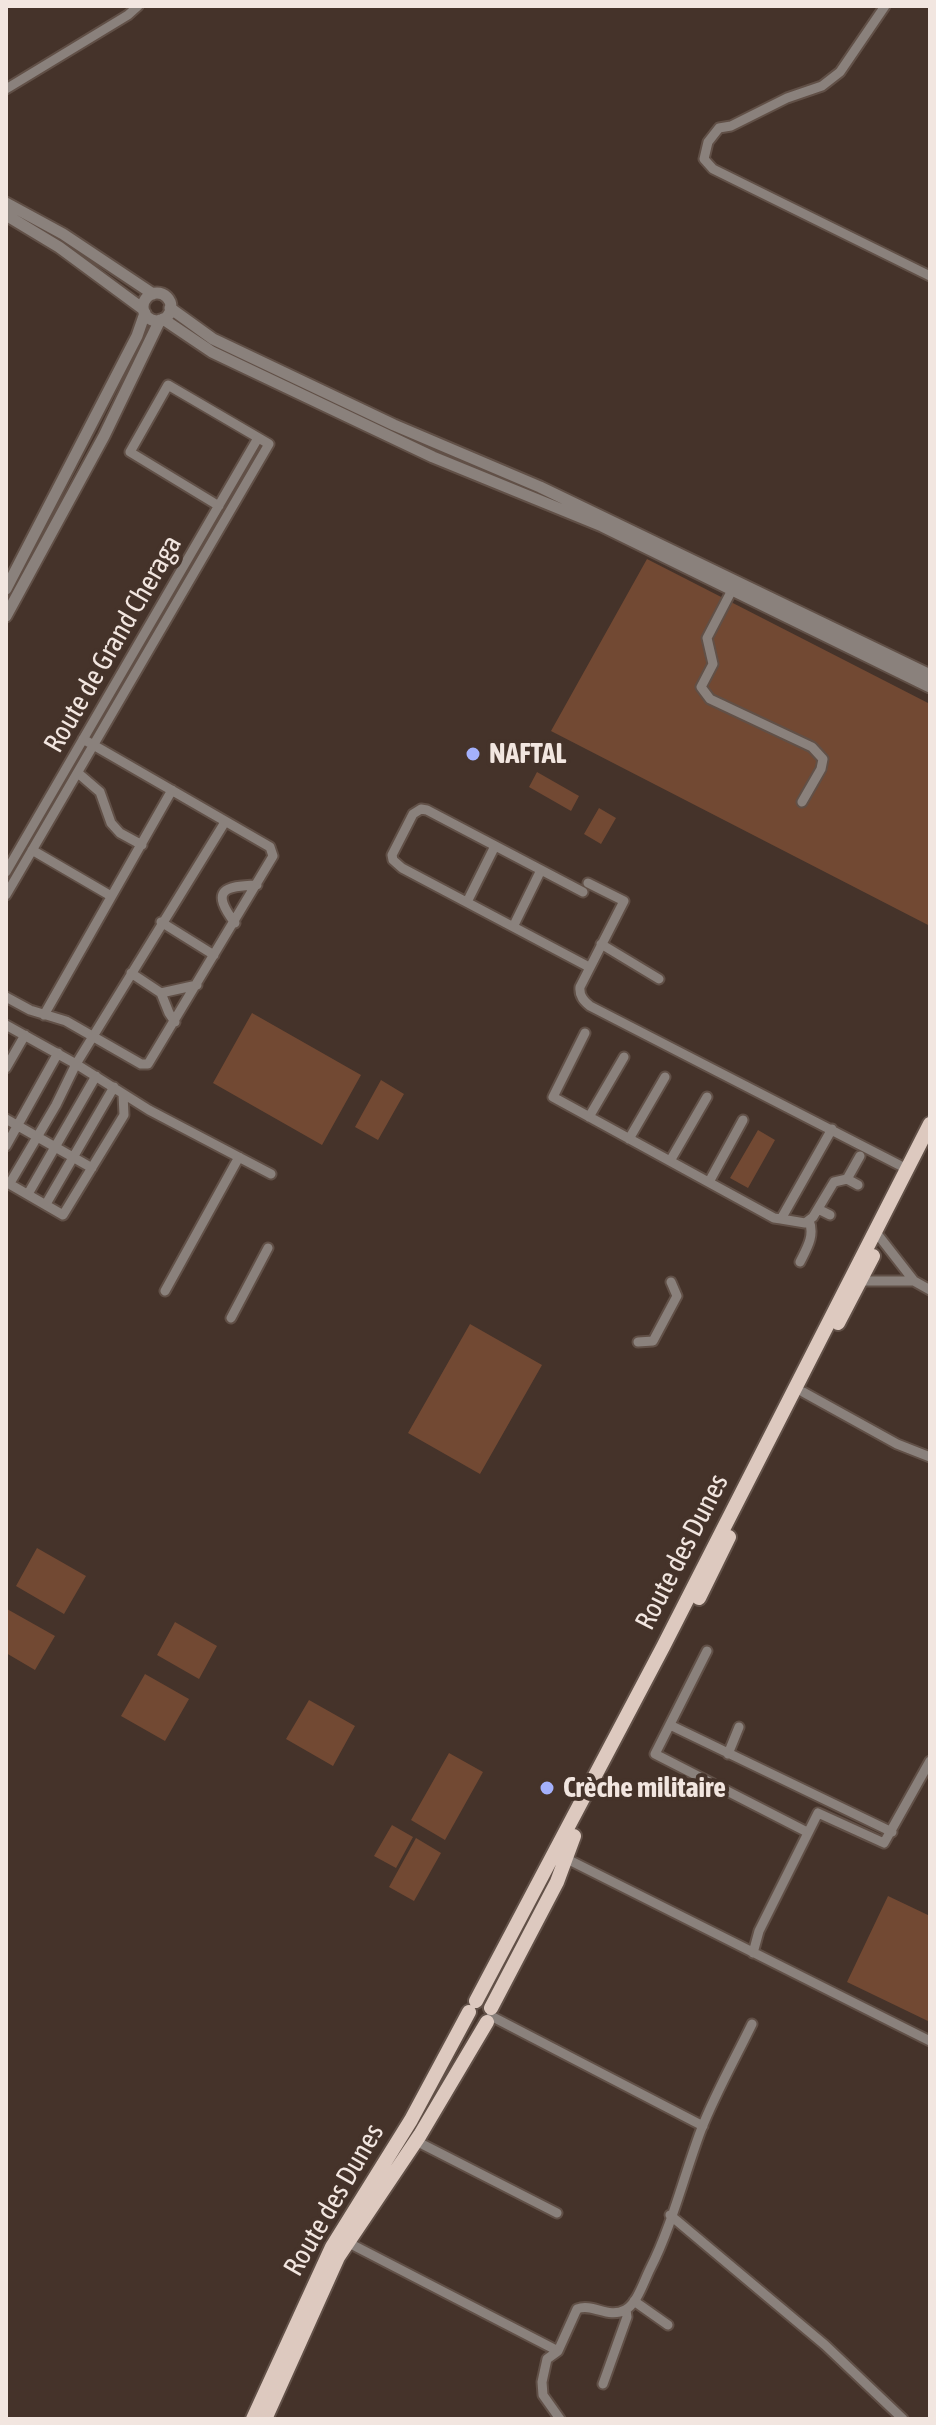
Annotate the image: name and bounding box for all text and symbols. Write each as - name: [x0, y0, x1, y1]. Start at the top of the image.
- street label: Route de Grand Cheraga: [37, 529, 189, 759]
- place label: NAFTAL: [489, 737, 566, 771]
- marker: NAFTAL: [464, 745, 482, 763]
- street label: Route des Dunes: [628, 1469, 736, 1635]
- place label: Crèche militaire: [563, 1771, 726, 1805]
- marker: Crèche militaire: [538, 1779, 556, 1797]
- street label: Route des Dunes: [277, 2118, 391, 2282]

